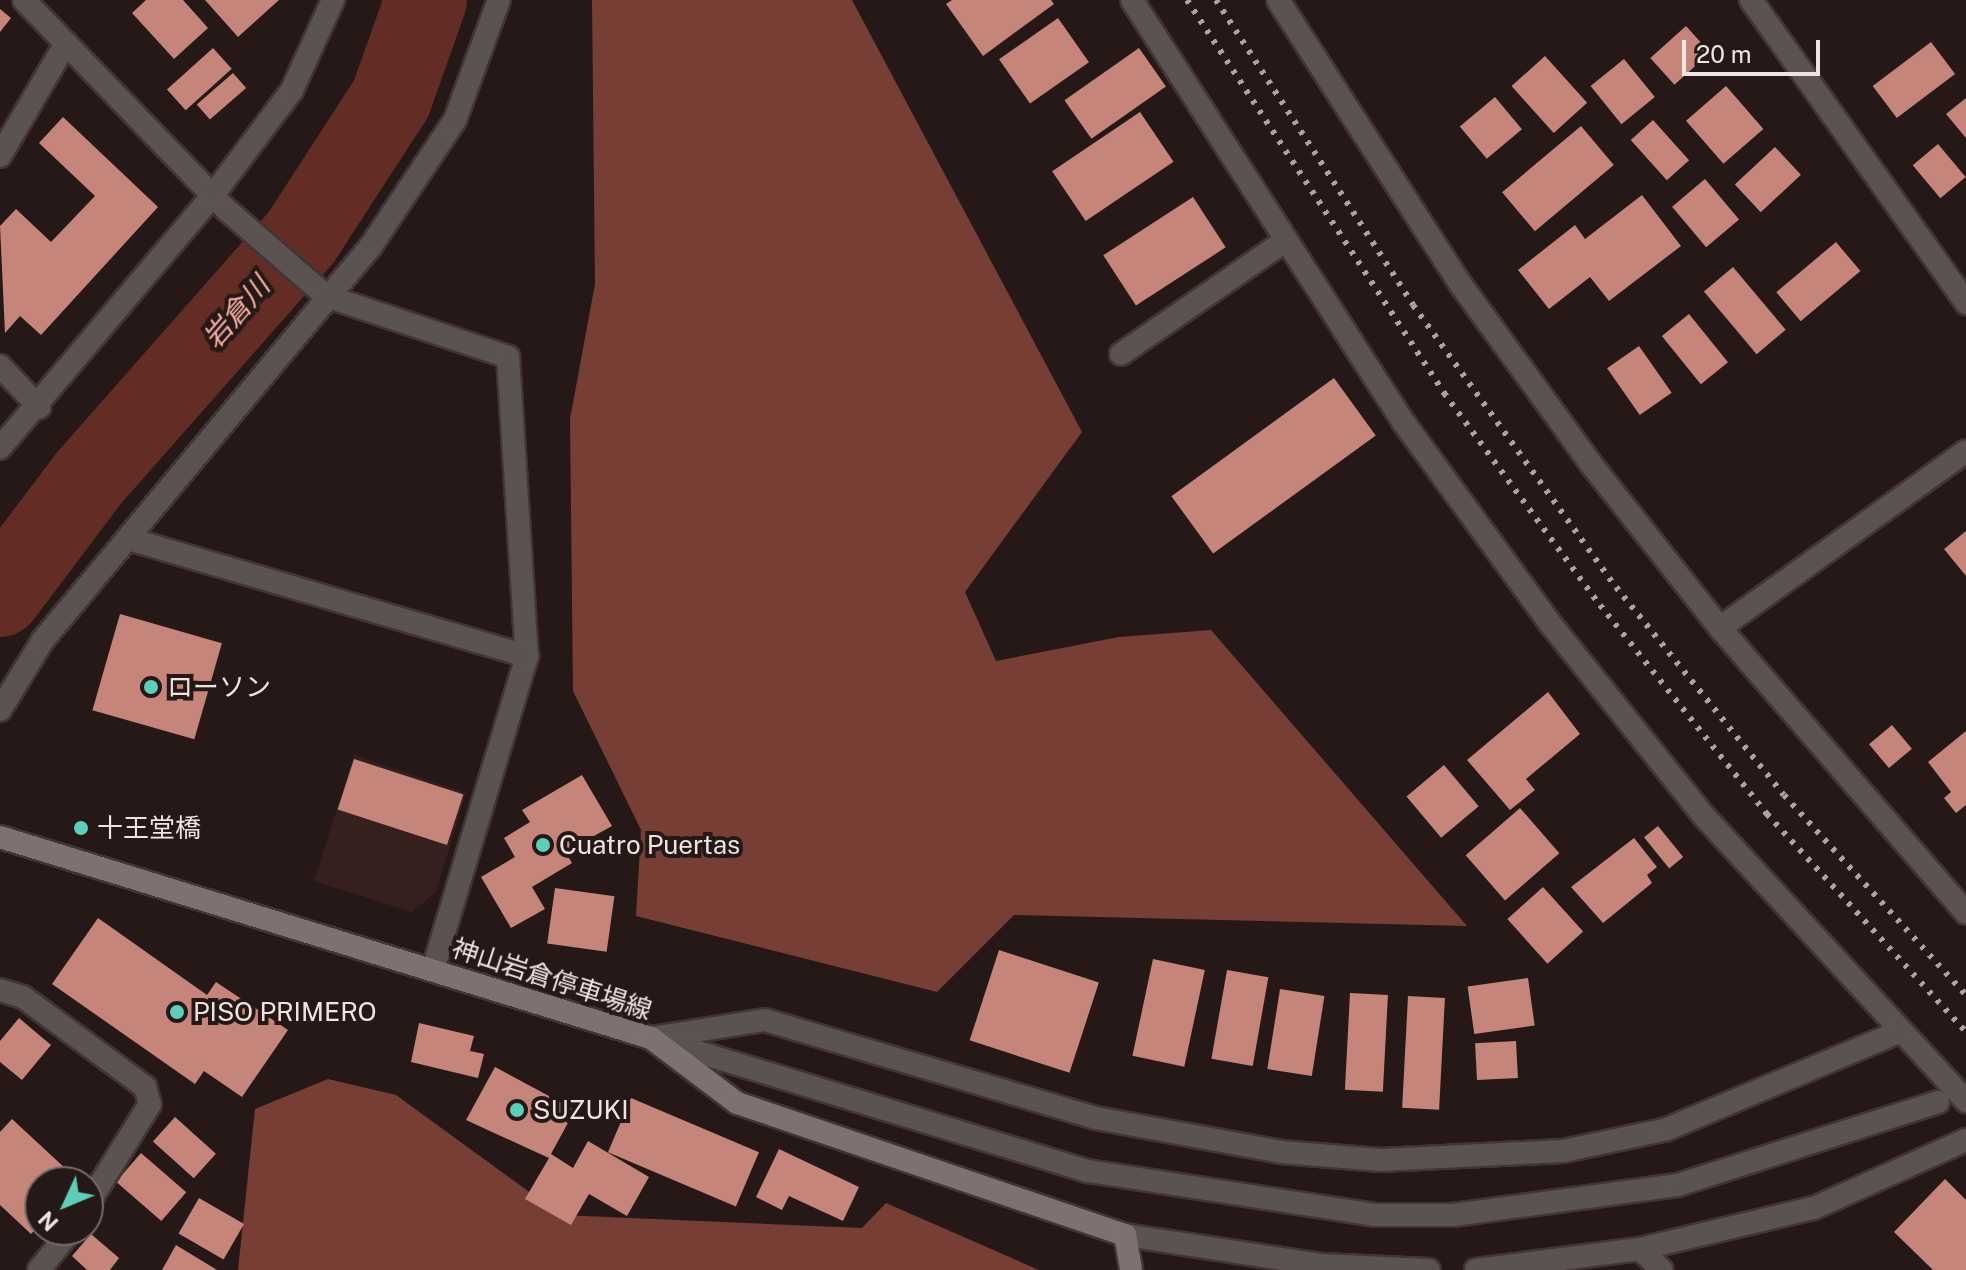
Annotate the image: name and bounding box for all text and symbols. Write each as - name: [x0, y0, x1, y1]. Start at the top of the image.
- scale bar: [1686, 24, 1824, 74]
- text: 20 m: [1696, 40, 1752, 68]
- water label: 岩倉川: [196, 269, 276, 355]
- place label: ローソン: [167, 671, 271, 703]
- marker: ローソン: [142, 678, 160, 696]
- place label: 十王堂橋: [97, 812, 201, 844]
- marker: 十王堂橋: [72, 819, 90, 837]
- place label: Cuatro Puertas: [559, 829, 740, 861]
- marker: Cuatro Puertas: [534, 836, 552, 854]
- street label: 神山岩倉停車場線: [448, 932, 656, 1026]
- place label: PISO PRIMERO: [193, 996, 377, 1028]
- marker: PISO PRIMERO: [168, 1003, 186, 1021]
- place label: SUZUKI: [533, 1094, 629, 1126]
- marker: SUZUKI: [508, 1101, 526, 1119]
- north arrow: [24, 1166, 104, 1246]
- text: N: [33, 1206, 64, 1237]

